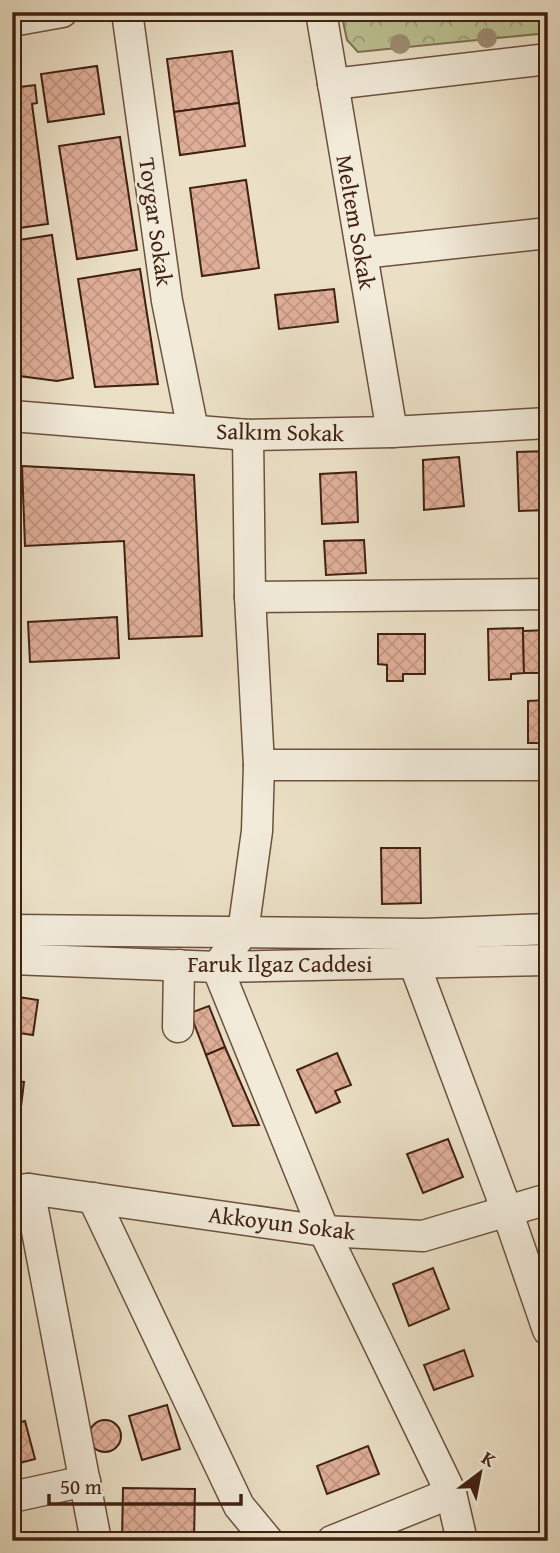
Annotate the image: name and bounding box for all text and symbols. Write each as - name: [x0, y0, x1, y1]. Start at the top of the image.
- street label: Meltem Sokak: [328, 152, 385, 292]
- street label: Toygar Sokak: [131, 156, 182, 289]
- street label: Salkım Sokak: [216, 414, 344, 449]
- street label: Faruk Ilgaz Caddesi: [187, 947, 373, 980]
- street label: Akkoyun Sokak: [207, 1197, 358, 1248]
- north arrow: [444, 1438, 514, 1508]
- text: K: [476, 1444, 502, 1474]
- scale bar: [49, 1462, 242, 1506]
- text: 50 m: [60, 1471, 102, 1502]

